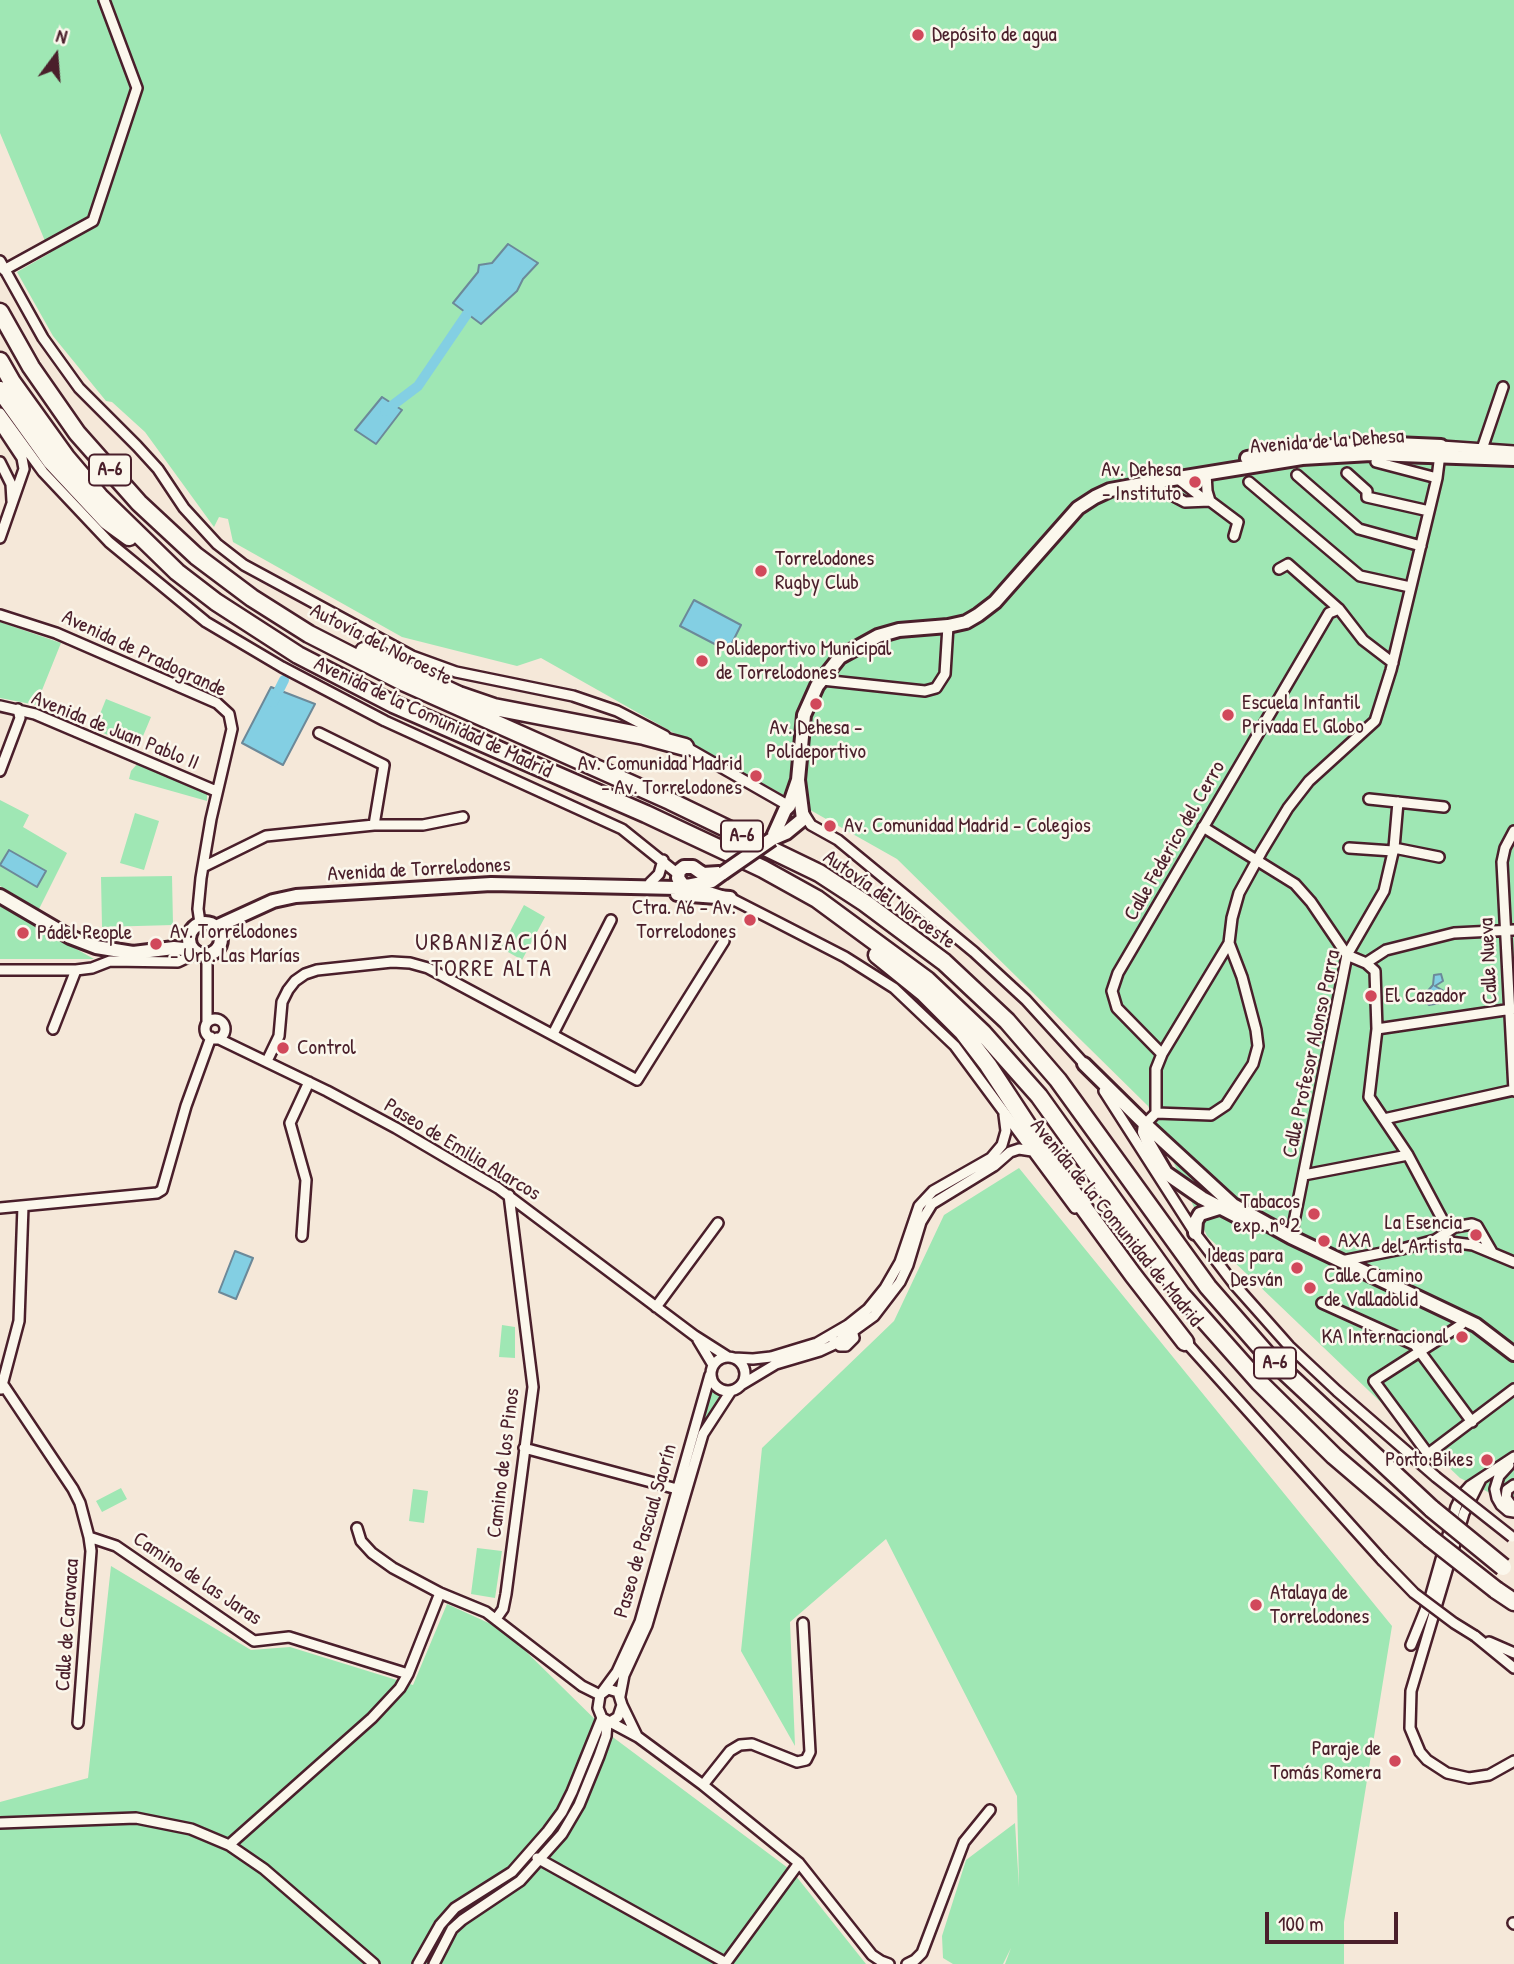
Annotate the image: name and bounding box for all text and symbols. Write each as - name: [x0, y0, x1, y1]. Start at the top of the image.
- north arrow: [21, 21, 91, 91]
- text: N: [53, 22, 70, 50]
- place label: Depósito de agua: [932, 22, 1057, 48]
- marker: Depósito de agua: [910, 27, 926, 43]
- street label: Avenida de la Dehesa: [1249, 424, 1405, 460]
- road number: A-6: [89, 454, 131, 485]
- place label: Av. Dehesa - Instituto: [1101, 457, 1181, 507]
- marker: Av. Dehesa - Instituto: [1187, 474, 1203, 490]
- place label: Torrelodones Rugby Club: [775, 546, 874, 596]
- marker: Torrelodones Rugby Club: [753, 563, 769, 579]
- street label: Autovía del Noroeste: [306, 598, 456, 692]
- street label: Avenida de Pradogrande: [58, 605, 230, 703]
- place label: Polideportivo Municipal de Torrelodones: [716, 636, 891, 686]
- street label: Avenida de la Comunidad de Madrid: [310, 652, 556, 784]
- marker: Polideportivo Municipal de Torrelodones: [694, 653, 710, 669]
- street label: Avenida de Juan Pablo II: [28, 686, 202, 776]
- place label: Escuela Infantil Privada El Globo: [1242, 690, 1364, 740]
- marker: Av. Dehesa - Polideportivo: [808, 696, 824, 712]
- marker: Escuela Infantil Privada El Globo: [1220, 707, 1236, 723]
- place label: Av. Dehesa - Polideportivo: [766, 715, 866, 765]
- place label: Av. Comunidad Madrid - Av. Torrelodones: [578, 751, 742, 801]
- street label: Calle Federico del Cerro: [1119, 757, 1231, 925]
- marker: Av. Comunidad Madrid - Av. Torrelodones: [748, 768, 764, 784]
- place label: Av. Comunidad Madrid - Colegios: [844, 813, 1091, 839]
- marker: Av. Comunidad Madrid - Colegios: [822, 818, 838, 834]
- road number: A-6: [721, 820, 763, 852]
- street label: Autovía del Noroeste: [818, 845, 960, 955]
- street label: Avenida de Torrelodones: [327, 853, 511, 887]
- place label: Ctra. A6 - Av. Torrelodones: [632, 895, 736, 945]
- marker: Ctra. A6 - Av. Torrelodones: [742, 912, 758, 928]
- street label: Calle Nueva: [1474, 917, 1504, 1005]
- place label: Av. Torrelodones - Urb. Las Marías: [170, 919, 300, 969]
- place label: Pádel People: [37, 920, 132, 946]
- marker: Pádel People: [15, 925, 31, 941]
- district label: URBANIZACIÓN TORRE ALTA: [417, 930, 567, 984]
- marker: Av. Torrelodones - Urb. Las Marías: [148, 936, 164, 952]
- street label: Calle Profesor Alonso Parra: [1278, 948, 1346, 1160]
- place label: El Cazador: [1385, 983, 1466, 1009]
- marker: El Cazador: [1363, 988, 1379, 1004]
- place label: Control: [297, 1035, 356, 1061]
- marker: Control: [275, 1040, 291, 1056]
- street label: Paseo de Emilia Alarcos: [379, 1093, 545, 1207]
- street label: Avenida de la Comunidad de Madrid: [1024, 1114, 1208, 1332]
- place label: Tabacos exp. nº 2: [1233, 1189, 1300, 1239]
- marker: Tabacos exp. nº 2: [1306, 1206, 1322, 1222]
- place label: La Esencia del Artista: [1381, 1210, 1462, 1260]
- marker: La Esencia del Artista: [1468, 1227, 1484, 1243]
- place label: AXA: [1338, 1228, 1371, 1254]
- marker: AXA: [1316, 1233, 1332, 1249]
- place label: Ideas para Desván: [1207, 1243, 1283, 1293]
- marker: Ideas para Desván: [1289, 1260, 1305, 1276]
- place label: Calle Camino de Valladolid: [1324, 1263, 1423, 1313]
- marker: Calle Camino de Valladolid: [1302, 1280, 1318, 1296]
- place label: KA Internacional: [1321, 1324, 1448, 1350]
- marker: KA Internacional: [1454, 1329, 1470, 1345]
- road number: A-6: [1254, 1348, 1296, 1378]
- street label: Camino de los Pinos: [482, 1387, 526, 1539]
- street label: Paseo de Pascual Saorín: [609, 1441, 683, 1621]
- place label: Porto Bikes: [1385, 1447, 1473, 1473]
- marker: Porto Bikes: [1479, 1452, 1495, 1468]
- street label: Camino de las Jaras: [128, 1527, 266, 1631]
- street label: Calle de Caravaca: [51, 1558, 85, 1692]
- place label: Atalaya de Torrelodones: [1270, 1580, 1369, 1630]
- marker: Atalaya de Torrelodones: [1248, 1597, 1264, 1613]
- place label: Paraje de Tomás Romera: [1270, 1736, 1381, 1786]
- marker: Paraje de Tomás Romera: [1387, 1753, 1403, 1769]
- scale bar: [1269, 1898, 1402, 1942]
- text: 100 m: [1278, 1909, 1324, 1938]

